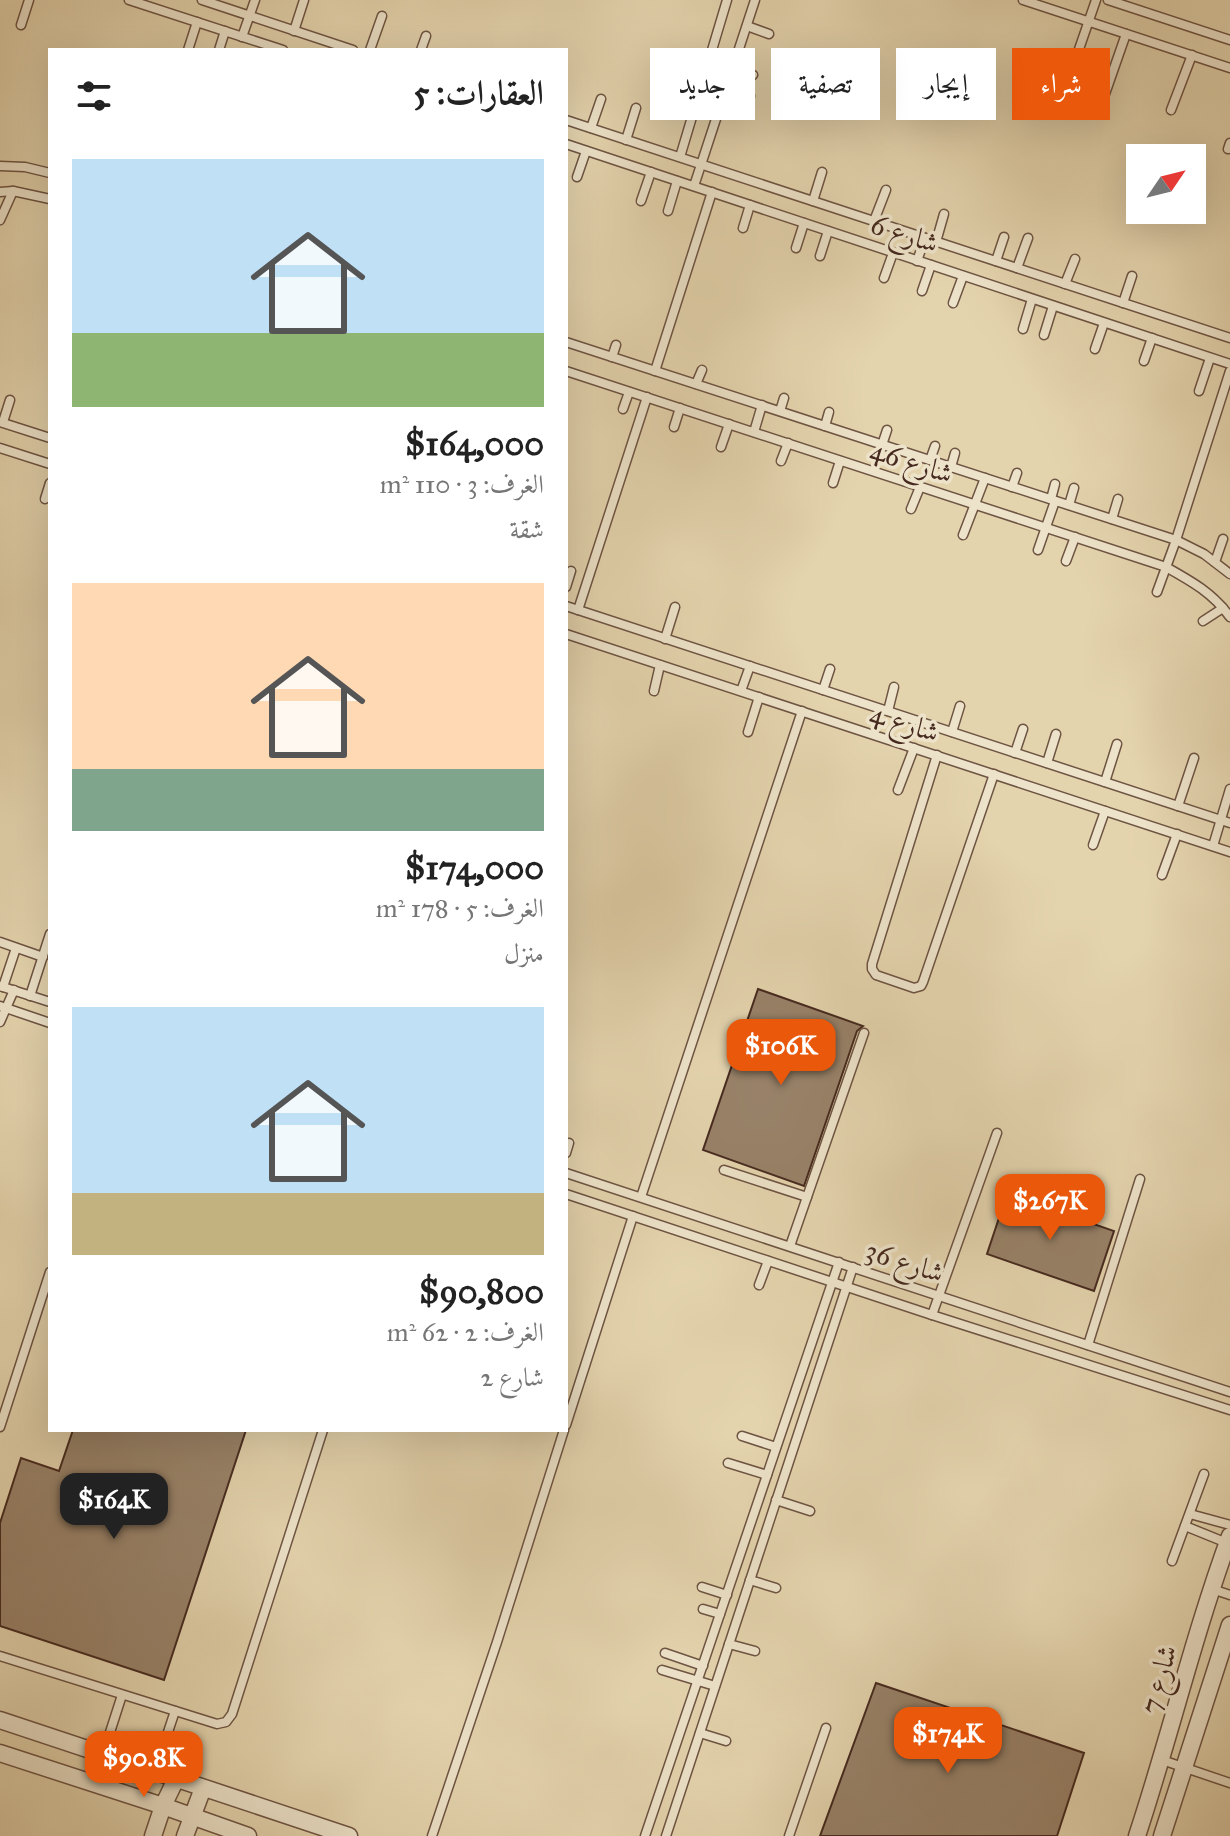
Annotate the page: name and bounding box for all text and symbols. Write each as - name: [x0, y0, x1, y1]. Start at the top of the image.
- chip: جديد: [650, 48, 755, 120]
- chip: تصفية: [771, 48, 880, 120]
- chip: إيجار: [896, 48, 996, 120]
- chip: شراء: [1012, 48, 1110, 120]
- text: العقارات: 5: [413, 72, 544, 113]
- icon: filters: [72, 74, 116, 118]
- north arrow: [1126, 144, 1206, 224]
- map controls: [1126, 144, 1206, 224]
- street label: شارع 6: [865, 206, 943, 266]
- icon: home: [236, 211, 380, 355]
- text: $164,000: [405, 423, 544, 464]
- street label: شارع 46: [864, 432, 957, 497]
- text: الغرف: 3 · 110 m²: [380, 468, 544, 500]
- text: شقة: [510, 513, 544, 545]
- icon: home: [236, 635, 380, 779]
- street label: شارع 4: [864, 695, 944, 756]
- text: $174,000: [405, 847, 544, 888]
- text: الغرف: 5 · 178 m²: [376, 892, 544, 924]
- text: منزل: [504, 937, 544, 969]
- pin: $106K: [725, 1019, 837, 1087]
- text: $106K: [745, 1029, 817, 1061]
- icon: home: [236, 1059, 380, 1203]
- pin: $267K: [994, 1174, 1106, 1242]
- text: $267K: [1013, 1184, 1087, 1216]
- street label: شارع 36: [859, 1232, 948, 1296]
- text: $90,800: [419, 1271, 544, 1312]
- text: الغرف: 2 · 62 m²: [387, 1316, 544, 1348]
- text: شارع 2: [480, 1361, 544, 1393]
- pin: $164K: [58, 1473, 170, 1541]
- text: $164K: [78, 1483, 150, 1515]
- street label: شارع 7: [1132, 1641, 1191, 1719]
- pin: $174K: [892, 1707, 1004, 1775]
- text: $174K: [912, 1717, 984, 1749]
- pin: $90.8K: [79, 1731, 209, 1799]
- text: $90.8K: [103, 1741, 185, 1773]

